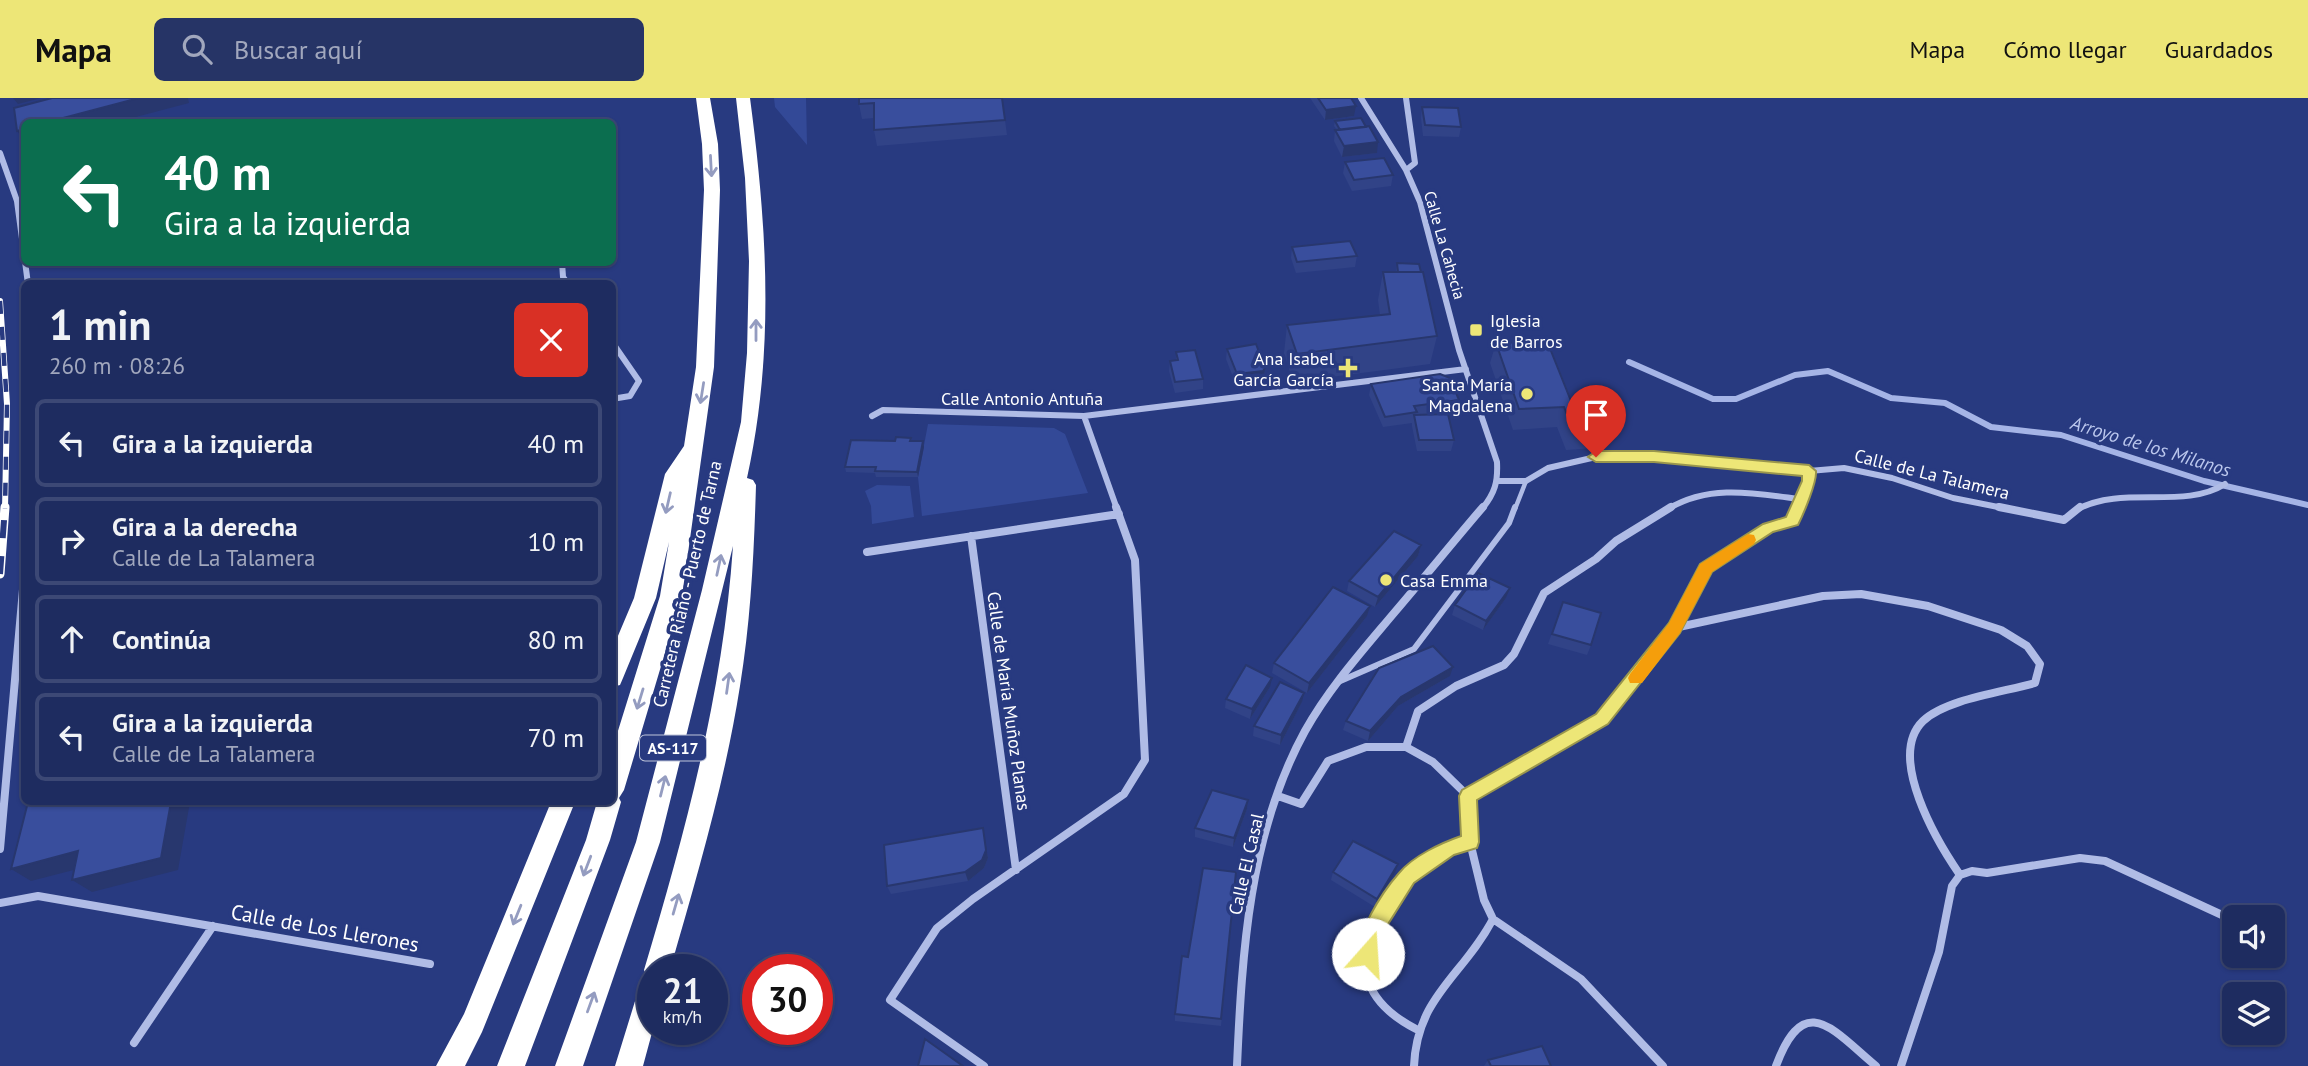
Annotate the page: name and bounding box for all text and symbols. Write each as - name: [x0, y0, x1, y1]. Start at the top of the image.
- search box: [154, 18, 644, 81]
- text: Mapa: [35, 28, 112, 71]
- icon: search: [178, 30, 216, 68]
- text: Buscar aquí: [234, 33, 362, 66]
- text: Mapa: [1909, 34, 1965, 65]
- text: Cómo llegar: [2003, 34, 2127, 65]
- text: Guardados: [2165, 34, 2273, 65]
- text: 40 m: [164, 140, 271, 204]
- icon: left: [49, 147, 140, 238]
- one-way arrow: [705, 154, 718, 177]
- street label: Calle La Cahecia: [1420, 189, 1470, 301]
- text: Gira a la izquierda: [164, 202, 411, 244]
- text: 1 min: [49, 297, 151, 352]
- button: close: [514, 303, 588, 377]
- place label: Iglesia de Barros: [1490, 309, 1563, 353]
- one-way arrow: [749, 318, 763, 341]
- marker: Iglesia de Barros: [1468, 322, 1484, 338]
- place label: Ana Isabel García García: [1233, 347, 1335, 391]
- text: 260 m · 08:26: [49, 351, 185, 380]
- marker: Ana Isabel García García: [1340, 360, 1356, 376]
- place label: Santa María Magdalena: [1422, 373, 1513, 417]
- one-way arrow: [695, 381, 708, 404]
- pin: [1566, 385, 1626, 457]
- marker: Santa María Magdalena: [1519, 386, 1535, 402]
- street label: Calle Antonio Antuña: [941, 387, 1103, 410]
- icon: arrive: [1577, 396, 1615, 434]
- water label: Arroyo de los Milanos: [2067, 410, 2234, 482]
- icon: left: [53, 424, 91, 462]
- text: Gira a la izquierda: [112, 427, 313, 460]
- text: 40 m: [528, 427, 584, 460]
- street label: Calle de La Talamera: [1852, 444, 2012, 504]
- street label: Carretera Riaño - Puerto de Tarna: [647, 458, 727, 710]
- one-way arrow: [660, 491, 674, 514]
- text: Gira a la derecha: [112, 510, 298, 543]
- icon: right: [53, 522, 91, 560]
- text: 10 m: [528, 525, 584, 558]
- text: Calle de La Talamera: [112, 543, 315, 572]
- one-way arrow: [712, 554, 726, 577]
- place label: Casa Emma: [1400, 569, 1488, 592]
- marker: Casa Emma: [1378, 572, 1394, 588]
- street label: Calle de María Muñoz Planas: [982, 590, 1036, 812]
- icon: ahead: [53, 620, 91, 658]
- text: Continúa: [112, 623, 211, 656]
- text: 80 m: [528, 623, 584, 656]
- one-way arrow: [722, 672, 735, 694]
- one-way arrow: [633, 688, 646, 710]
- text: Gira a la izquierda: [112, 706, 313, 739]
- icon: left: [53, 718, 91, 756]
- text: 70 m: [528, 721, 584, 754]
- road number: AS-117: [640, 736, 706, 761]
- text: Calle de La Talamera: [112, 739, 315, 768]
- one-way arrow: [657, 775, 670, 798]
- street label: Calle El Casal: [1223, 810, 1269, 917]
- one-way arrow: [580, 855, 593, 877]
- one-way arrow: [671, 893, 684, 915]
- street label: Calle de Los Llerones: [229, 898, 421, 958]
- one-way arrow: [509, 904, 522, 926]
- map controls: [2222, 905, 2285, 1045]
- button: sound: [2222, 905, 2285, 968]
- position arrow: [1331, 917, 1405, 991]
- speed limit sign: 30: [742, 954, 833, 1045]
- text: 21: [663, 967, 702, 1013]
- button: layers: [2222, 982, 2285, 1045]
- one-way arrow: [586, 991, 599, 1013]
- text: km/h: [663, 1005, 702, 1028]

